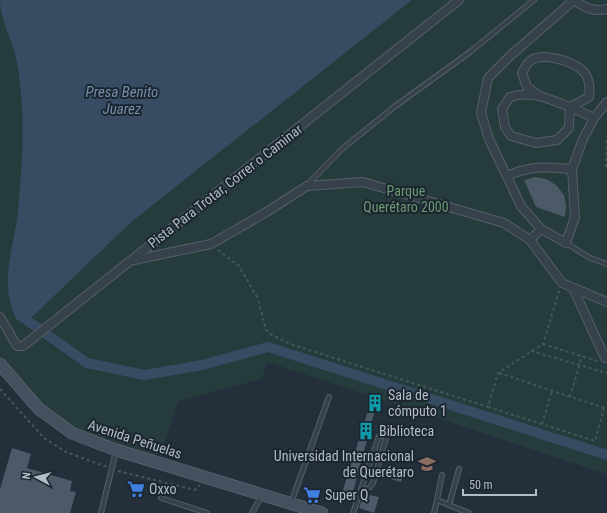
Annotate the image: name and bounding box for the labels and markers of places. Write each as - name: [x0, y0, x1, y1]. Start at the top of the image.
- place label: Sala de cómputo 1: [388, 387, 447, 419]
- building icon: Sala de cómputo 1: [365, 393, 385, 413]
- building icon: Biblioteca: [356, 421, 376, 441]
- place label: Biblioteca: [379, 423, 434, 439]
- place label: Universidad Internacional de Querétaro: [274, 448, 414, 480]
- school or university icon: Universidad Internacional de Querétaro: [417, 454, 437, 474]
- supermarket icon: Oxxo: [126, 479, 146, 499]
- place label: Oxxo: [149, 481, 177, 497]
- supermarket icon: Super Q: [302, 485, 322, 505]
- place label: Super Q: [325, 487, 368, 503]

